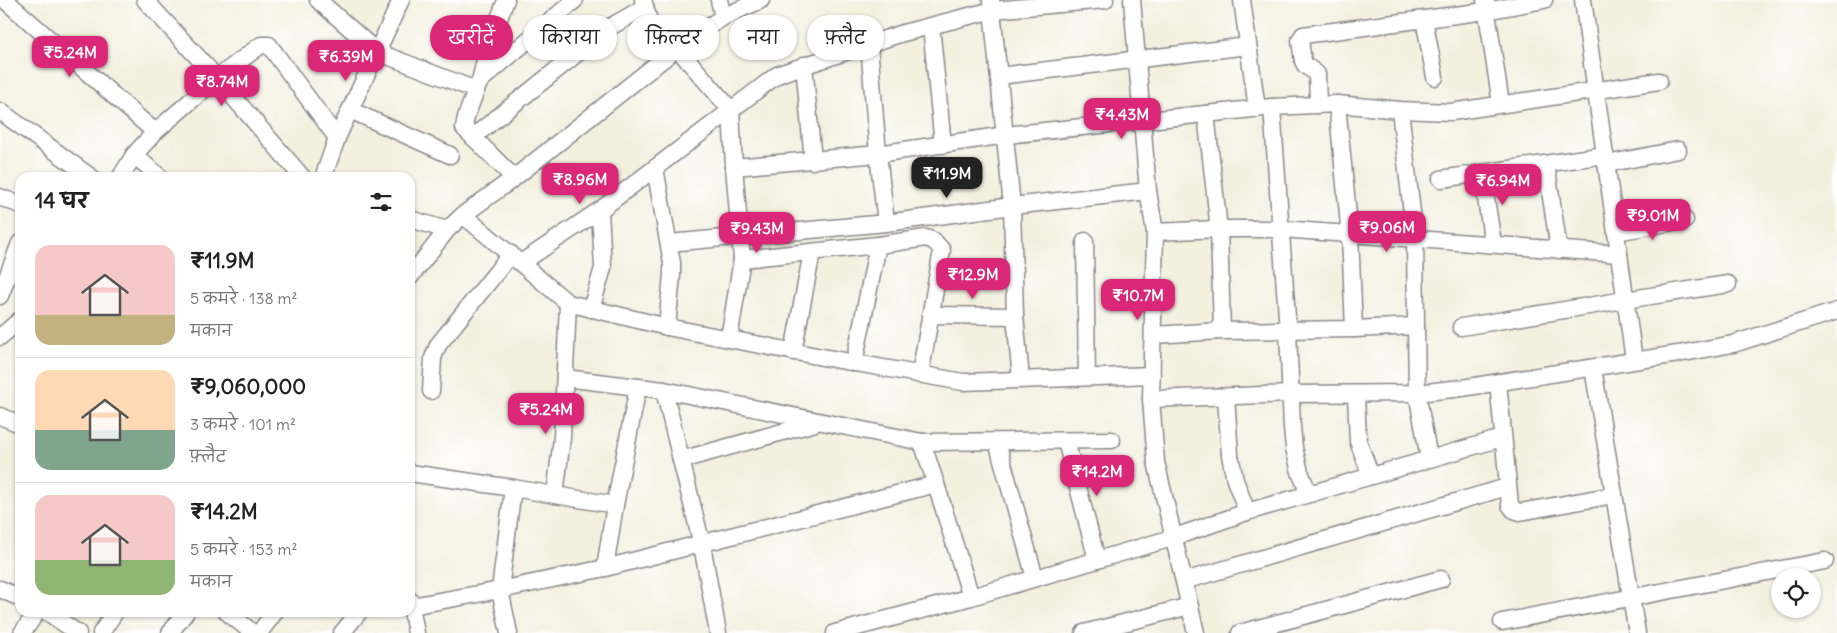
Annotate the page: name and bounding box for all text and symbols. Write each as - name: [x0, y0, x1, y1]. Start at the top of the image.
- chip: खरीदें: [430, 15, 513, 60]
- chip: किराया: [523, 15, 617, 60]
- chip: फ़िल्टर: [627, 15, 719, 60]
- chip: नया: [729, 15, 797, 60]
- chip: फ़्लैट: [807, 15, 884, 60]
- pin: ₹5.24M: [29, 36, 111, 78]
- pin: ₹6.39M: [305, 39, 387, 82]
- text: ₹5.24M: [43, 42, 97, 62]
- text: ₹6.39M: [319, 46, 373, 66]
- pin: ₹8.74M: [181, 64, 263, 107]
- text: ₹8.74M: [195, 71, 249, 91]
- pin: ₹4.43M: [1081, 98, 1163, 140]
- text: ₹4.43M: [1095, 104, 1149, 124]
- pin: ₹11.9M: [906, 156, 988, 199]
- pin: ₹8.96M: [539, 162, 621, 205]
- text: ₹11.9M: [922, 163, 972, 183]
- pin: ₹6.94M: [1462, 164, 1544, 206]
- text: ₹8.96M: [553, 169, 607, 189]
- text: ₹6.94M: [1476, 170, 1530, 190]
- text: 14 घर: [35, 187, 88, 214]
- icon: filters: [367, 188, 395, 216]
- pin: ₹9.01M: [1612, 198, 1694, 241]
- text: ₹9.01M: [1626, 205, 1680, 225]
- pin: ₹9.06M: [1346, 210, 1428, 253]
- pin: ₹9.43M: [716, 212, 798, 254]
- text: ₹9.06M: [1359, 217, 1415, 237]
- text: ₹9.43M: [730, 218, 784, 238]
- text: ₹11.9M: [190, 247, 255, 274]
- pin: ₹12.9M: [932, 258, 1014, 300]
- text: ₹12.9M: [947, 264, 999, 284]
- icon: home: [75, 265, 135, 325]
- pin: ₹10.7M: [1097, 278, 1179, 321]
- text: ₹10.7M: [1112, 285, 1164, 305]
- text: 5 कमरे · 138 m²: [190, 288, 298, 308]
- text: मकान: [190, 320, 232, 340]
- text: ₹9,060,000: [190, 373, 306, 400]
- icon: home: [75, 390, 135, 450]
- pin: ₹5.24M: [505, 392, 587, 435]
- text: ₹5.24M: [519, 399, 573, 419]
- text: 3 कमरे · 101 m²: [190, 414, 296, 434]
- text: फ़्लैट: [190, 446, 226, 466]
- pin: ₹14.2M: [1056, 454, 1138, 497]
- text: ₹14.2M: [1071, 461, 1123, 481]
- text: ₹14.2M: [190, 498, 258, 525]
- icon: home: [75, 515, 135, 575]
- text: 5 कमरे · 153 m²: [190, 539, 298, 559]
- map controls: [1771, 568, 1821, 618]
- button: locate: [1771, 568, 1821, 618]
- text: मकान: [190, 571, 232, 591]

